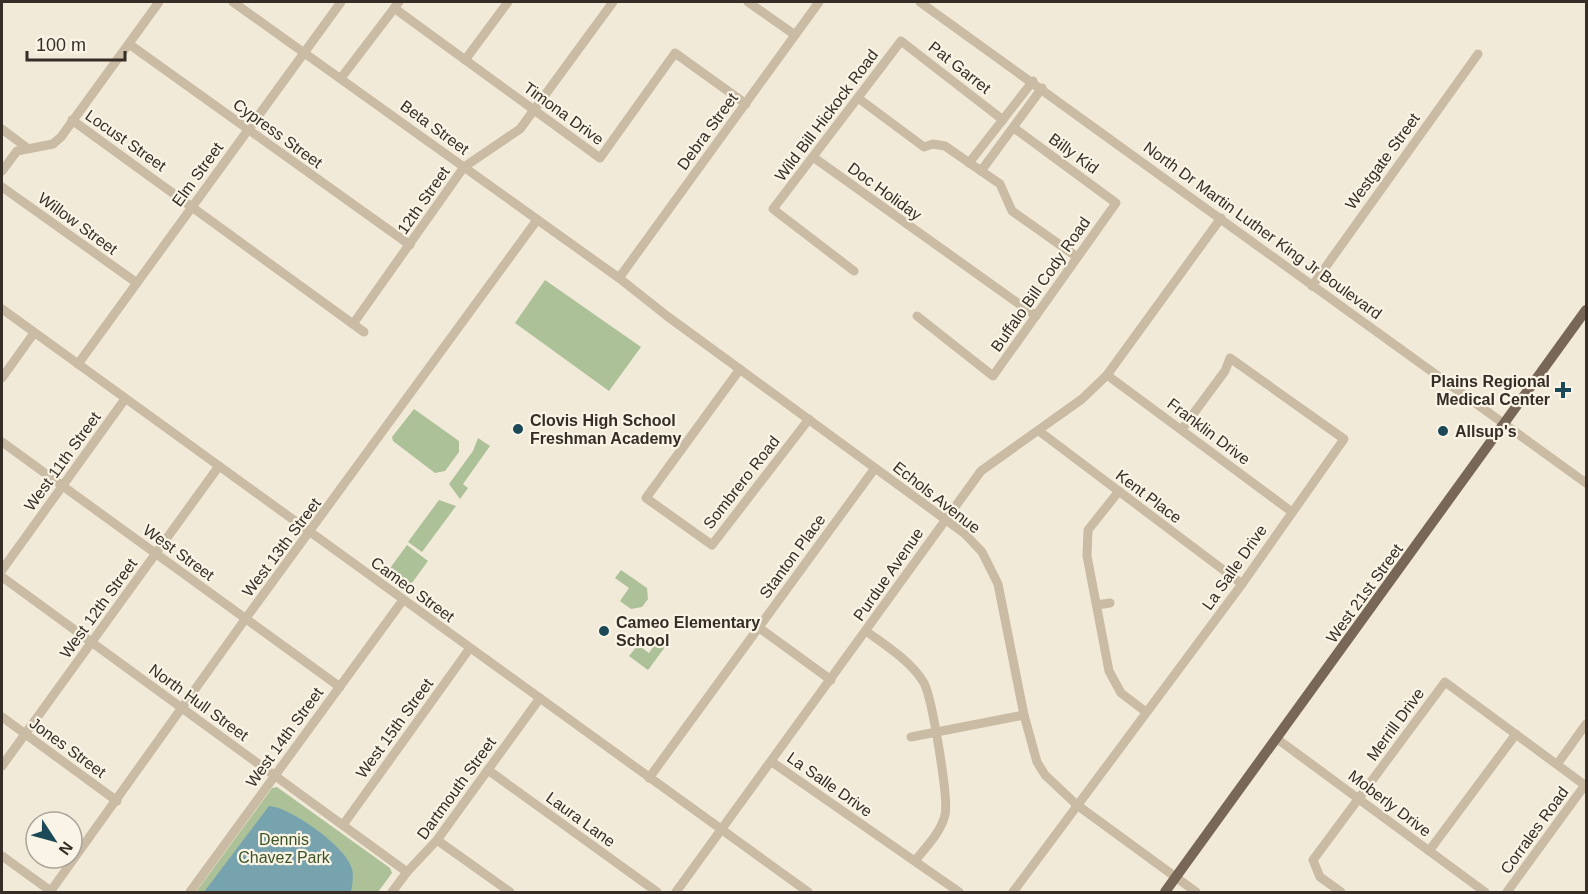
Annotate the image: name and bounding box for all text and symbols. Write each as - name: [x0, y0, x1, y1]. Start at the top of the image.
- scale bar: [27, 24, 124, 62]
- text: 100 m: [36, 35, 86, 55]
- street label: Pat Garret: [925, 38, 994, 97]
- street label: Wild Bill Hickock Road: [771, 46, 881, 184]
- street label: Timona Drive: [520, 79, 607, 148]
- street label: Debra Street: [674, 89, 741, 173]
- street label: Cypress Street: [230, 95, 326, 172]
- street label: Beta Street: [397, 97, 473, 158]
- street label: Locust Street: [82, 106, 170, 175]
- street label: Westgate Street: [1342, 110, 1423, 213]
- street label: Billy Kid: [1046, 130, 1102, 177]
- street label: North Dr Martin Luther King Jr Boulevard: [1140, 138, 1385, 322]
- street label: Elm Street: [169, 139, 227, 210]
- street label: Doc Holiday: [845, 159, 925, 224]
- street label: 12th Street: [394, 163, 453, 237]
- street label: Willow Street: [35, 189, 121, 258]
- street label: Buffalo Bill Cody Road: [988, 214, 1093, 355]
- place label: Plains Regional Medical Center: [1431, 373, 1550, 408]
- marker: Plains Regional Medical Center: [1554, 381, 1572, 399]
- street label: Franklin Drive: [1164, 395, 1253, 468]
- street label: West 11th Street: [21, 408, 104, 514]
- place label: Clovis High School Freshman Academy: [530, 412, 682, 447]
- marker: Clovis High School Freshman Academy: [511, 422, 525, 436]
- place label: Allsup's: [1455, 423, 1517, 440]
- marker: Allsup's: [1436, 424, 1450, 438]
- street label: Sombrero Road: [700, 433, 783, 532]
- street label: Echols Avenue: [890, 458, 984, 537]
- street label: Kent Place: [1113, 466, 1185, 527]
- street label: West 13th Street: [239, 494, 324, 600]
- street label: Stanton Place: [756, 511, 829, 602]
- street label: West Street: [140, 521, 218, 584]
- street label: La Salle Drive: [1199, 522, 1270, 613]
- street label: Purdue Avenue: [850, 525, 927, 624]
- street label: West 21st Street: [1323, 540, 1406, 646]
- street label: Cameo Street: [368, 554, 458, 626]
- street label: West 12th Street: [57, 555, 141, 661]
- place label: Cameo Elementary School: [616, 614, 760, 649]
- marker: Cameo Elementary School: [597, 624, 611, 638]
- street label: North Hull Street: [146, 661, 252, 744]
- street label: West 15th Street: [353, 675, 437, 781]
- street label: West 14th Street: [243, 684, 327, 790]
- street label: Merrill Drive: [1363, 685, 1427, 764]
- street label: Jones Street: [26, 714, 109, 781]
- street label: Dartmouth Street: [414, 734, 499, 843]
- street label: La Salle Drive: [784, 749, 875, 820]
- street label: Moberly Drive: [1345, 767, 1434, 840]
- street label: Corrales Road: [1497, 784, 1572, 877]
- street label: Laura Lane: [543, 789, 619, 850]
- north arrow: [24, 810, 84, 870]
- park label: Dennis Chavez Park: [238, 831, 331, 866]
- text: N: [55, 839, 76, 858]

